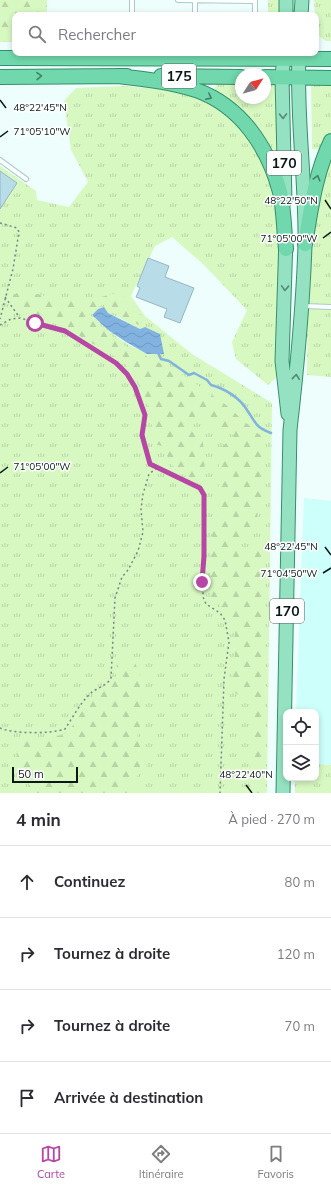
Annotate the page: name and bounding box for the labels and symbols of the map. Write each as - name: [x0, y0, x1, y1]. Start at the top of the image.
- road number: 175: [162, 64, 196, 88]
- north arrow: [235, 68, 271, 104]
- one-way arrow: [36, 72, 42, 80]
- one-way arrow: [205, 92, 213, 100]
- text: 48°22'45"N: [13, 101, 67, 114]
- one-way arrow: [279, 113, 287, 119]
- text: 71°05'10"W: [14, 125, 70, 138]
- road number: 170: [267, 151, 301, 175]
- one-way arrow: [312, 175, 321, 182]
- text: 48°22'50"N: [264, 194, 318, 207]
- text: 71°05'00"W: [261, 232, 317, 245]
- one-way arrow: [280, 285, 289, 291]
- route start: [26, 314, 44, 332]
- one-way arrow: [292, 374, 301, 380]
- text: 71°05'00"W: [14, 460, 70, 473]
- text: 48°22'45"N: [264, 540, 318, 553]
- text: 71°04'50"W: [261, 567, 317, 580]
- route end: [193, 573, 211, 591]
- road number: 170: [270, 599, 304, 623]
- scale bar: [12, 765, 78, 784]
- text: 48°22'40"N: [219, 768, 273, 781]

